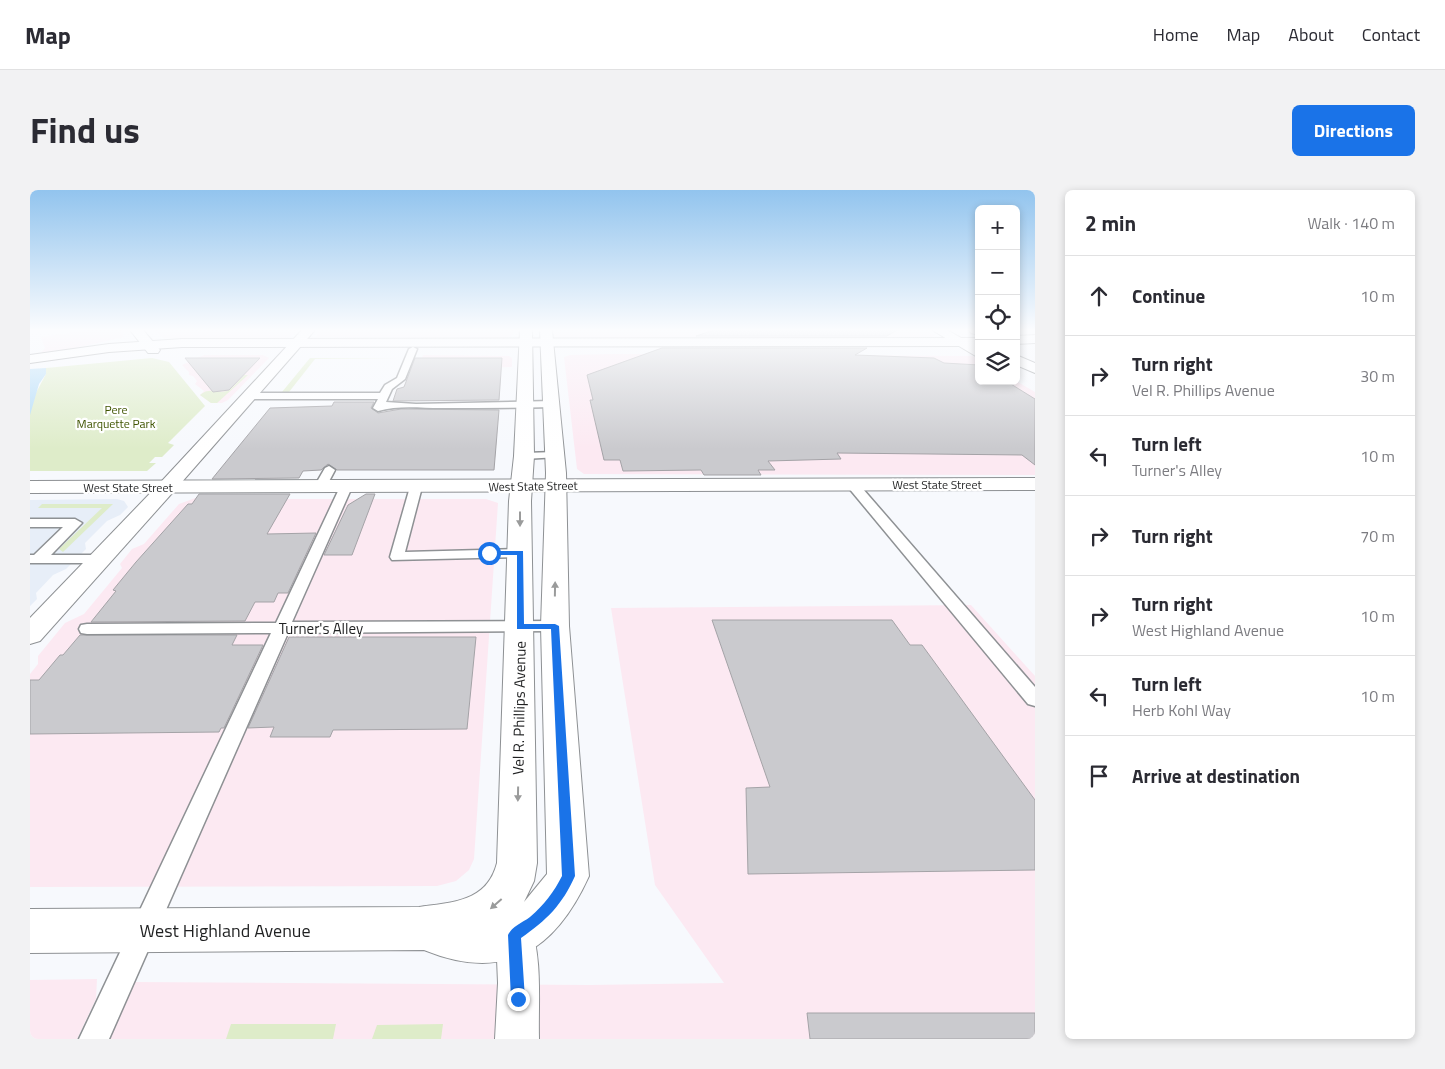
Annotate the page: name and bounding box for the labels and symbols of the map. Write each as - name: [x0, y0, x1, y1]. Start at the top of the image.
- park label: Pere Marquette Park: [77, 400, 156, 433]
- street label: West State Street: [892, 475, 982, 494]
- street label: West State Street: [488, 476, 579, 496]
- street label: West State Street: [83, 478, 173, 497]
- one-way arrow: [516, 512, 524, 528]
- route start: [478, 542, 501, 565]
- one-way arrow: [551, 581, 559, 597]
- street label: Turner's Alley: [279, 617, 363, 640]
- street label: Vel R. Phillips Avenue: [506, 641, 532, 775]
- one-way arrow: [514, 786, 522, 802]
- one-way arrow: [489, 899, 502, 910]
- street label: West Highland Avenue: [140, 917, 310, 944]
- route end: [507, 988, 530, 1011]

